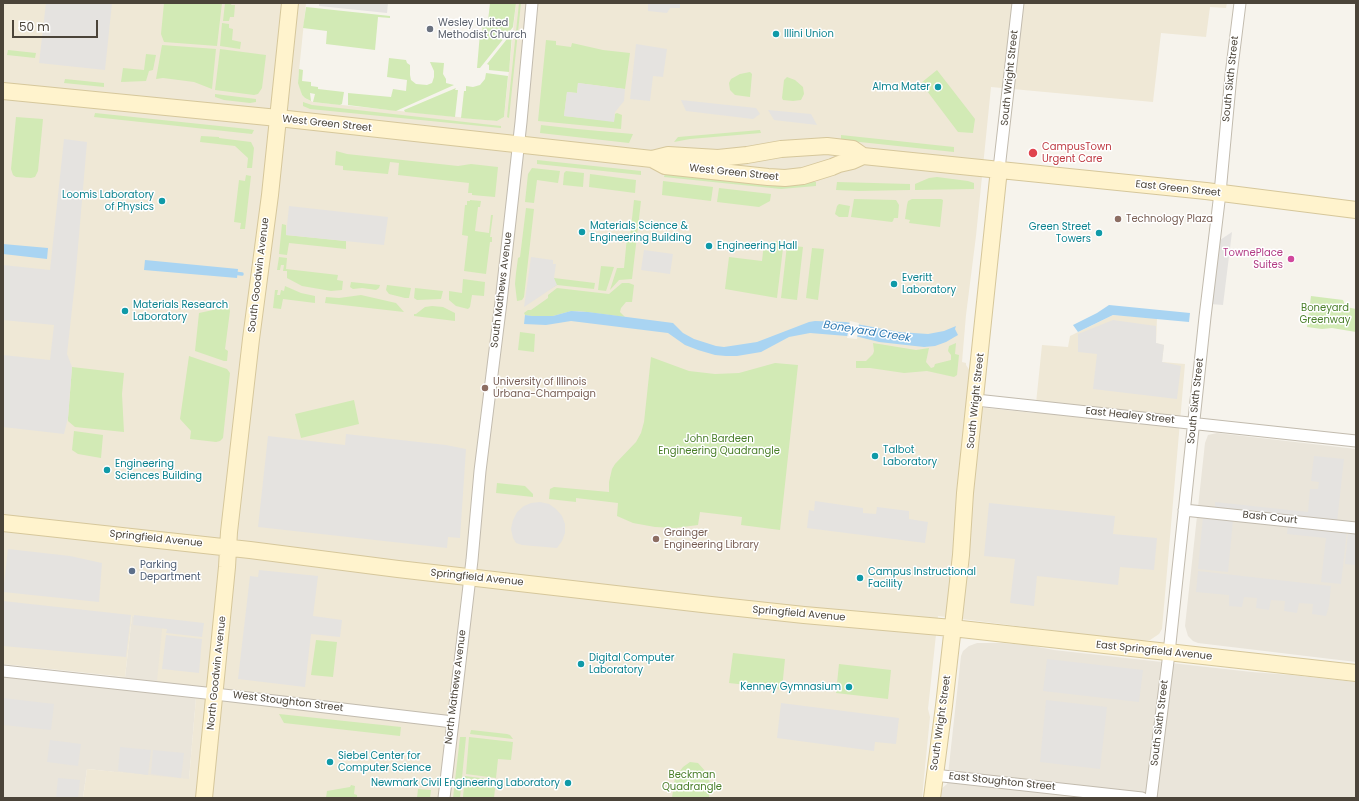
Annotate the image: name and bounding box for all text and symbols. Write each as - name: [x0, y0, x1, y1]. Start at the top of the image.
- scale bar: [14, 12, 100, 38]
- place label: Wesley United Methodist Church: [438, 17, 527, 40]
- text: 50 m: [19, 18, 50, 35]
- marker: Wesley United Methodist Church: [425, 24, 435, 34]
- place label: Illini Union: [784, 28, 834, 40]
- marker: Illini Union: [771, 29, 781, 39]
- street label: South Wright Street: [999, 30, 1021, 126]
- street label: South Sixth Street: [1221, 35, 1241, 123]
- place label: Alma Mater: [872, 81, 930, 93]
- marker: Alma Mater: [933, 82, 943, 92]
- street label: West Green Street: [282, 113, 372, 135]
- place label: CampusTown Urgent Care: [1042, 141, 1112, 164]
- marker: CampusTown Urgent Care: [1027, 147, 1039, 159]
- street label: West Green Street: [689, 162, 779, 184]
- street label: East Green Street: [1135, 179, 1221, 199]
- place label: Loomis Laboratory of Physics: [62, 189, 154, 212]
- marker: Loomis Laboratory of Physics: [157, 196, 167, 206]
- place label: Technology Plaza: [1126, 213, 1213, 225]
- marker: Technology Plaza: [1113, 214, 1123, 224]
- street label: South Goodwin Avenue: [246, 217, 272, 333]
- place label: Materials Science & Engineering Building: [590, 220, 691, 244]
- place label: Green Street Towers: [1029, 221, 1091, 244]
- marker: Materials Science & Engineering Building: [577, 227, 587, 237]
- marker: Green Street Towers: [1094, 228, 1104, 238]
- street label: South Mathews Avenue: [489, 231, 515, 349]
- place label: Engineering Hall: [717, 240, 797, 252]
- marker: Engineering Hall: [704, 241, 714, 251]
- place label: TownePlace Suites: [1223, 247, 1283, 270]
- marker: TownePlace Suites: [1286, 254, 1296, 264]
- place label: Everitt Laboratory: [902, 272, 956, 296]
- marker: Everitt Laboratory: [889, 279, 899, 289]
- place label: Materials Research Laboratory: [133, 299, 228, 322]
- park label: Boneyard Greenway: [1300, 302, 1350, 326]
- marker: Materials Research Laboratory: [120, 306, 130, 316]
- water label: Boneyard Creek: [823, 319, 911, 345]
- street label: South Wright Street: [965, 353, 987, 449]
- street label: South Sixth Street: [1186, 357, 1206, 445]
- place label: University of Illinois Urbana-Champaign: [493, 376, 596, 400]
- marker: University of Illinois Urbana-Champaign: [480, 383, 490, 393]
- street label: East Healey Street: [1085, 405, 1175, 427]
- park label: John Bardeen Engineering Quadrangle: [658, 433, 780, 456]
- place label: Talbot Laboratory: [883, 444, 937, 468]
- marker: Talbot Laboratory: [870, 451, 880, 461]
- place label: Engineering Sciences Building: [115, 458, 202, 482]
- marker: Engineering Sciences Building: [102, 465, 112, 475]
- street label: Bash Court: [1242, 509, 1298, 527]
- place label: Grainger Engineering Library: [664, 527, 759, 550]
- street label: Springfield Avenue: [109, 528, 203, 550]
- marker: Grainger Engineering Library: [651, 534, 661, 544]
- place label: Parking Department: [140, 559, 201, 582]
- marker: Parking Department: [127, 566, 137, 576]
- place label: Campus Instructional Facility: [868, 566, 976, 590]
- street label: Springfield Avenue: [430, 567, 524, 589]
- marker: Campus Instructional Facility: [855, 573, 865, 583]
- street label: Springfield Avenue: [752, 604, 846, 624]
- street label: North Goodwin Avenue: [205, 615, 229, 731]
- street label: North Mathews Avenue: [443, 629, 469, 745]
- street label: East Springfield Avenue: [1095, 639, 1213, 663]
- place label: Digital Computer Laboratory: [589, 652, 674, 676]
- marker: Digital Computer Laboratory: [576, 659, 586, 669]
- street label: South Wright Street: [928, 675, 954, 771]
- street label: South Sixth Street: [1149, 679, 1171, 767]
- place label: Kenney Gymnasium: [740, 681, 841, 693]
- marker: Kenney Gymnasium: [844, 682, 854, 692]
- street label: West Stoughton Street: [232, 689, 344, 715]
- place label: Siebel Center for Computer Science: [338, 750, 431, 774]
- marker: Siebel Center for Computer Science: [325, 757, 335, 767]
- park label: Beckman Quadrangle: [662, 769, 722, 792]
- street label: East Stoughton Street: [948, 770, 1056, 794]
- place label: Newmark Civil Engineering Laboratory: [371, 777, 560, 789]
- marker: Newmark Civil Engineering Laboratory: [563, 778, 573, 788]

